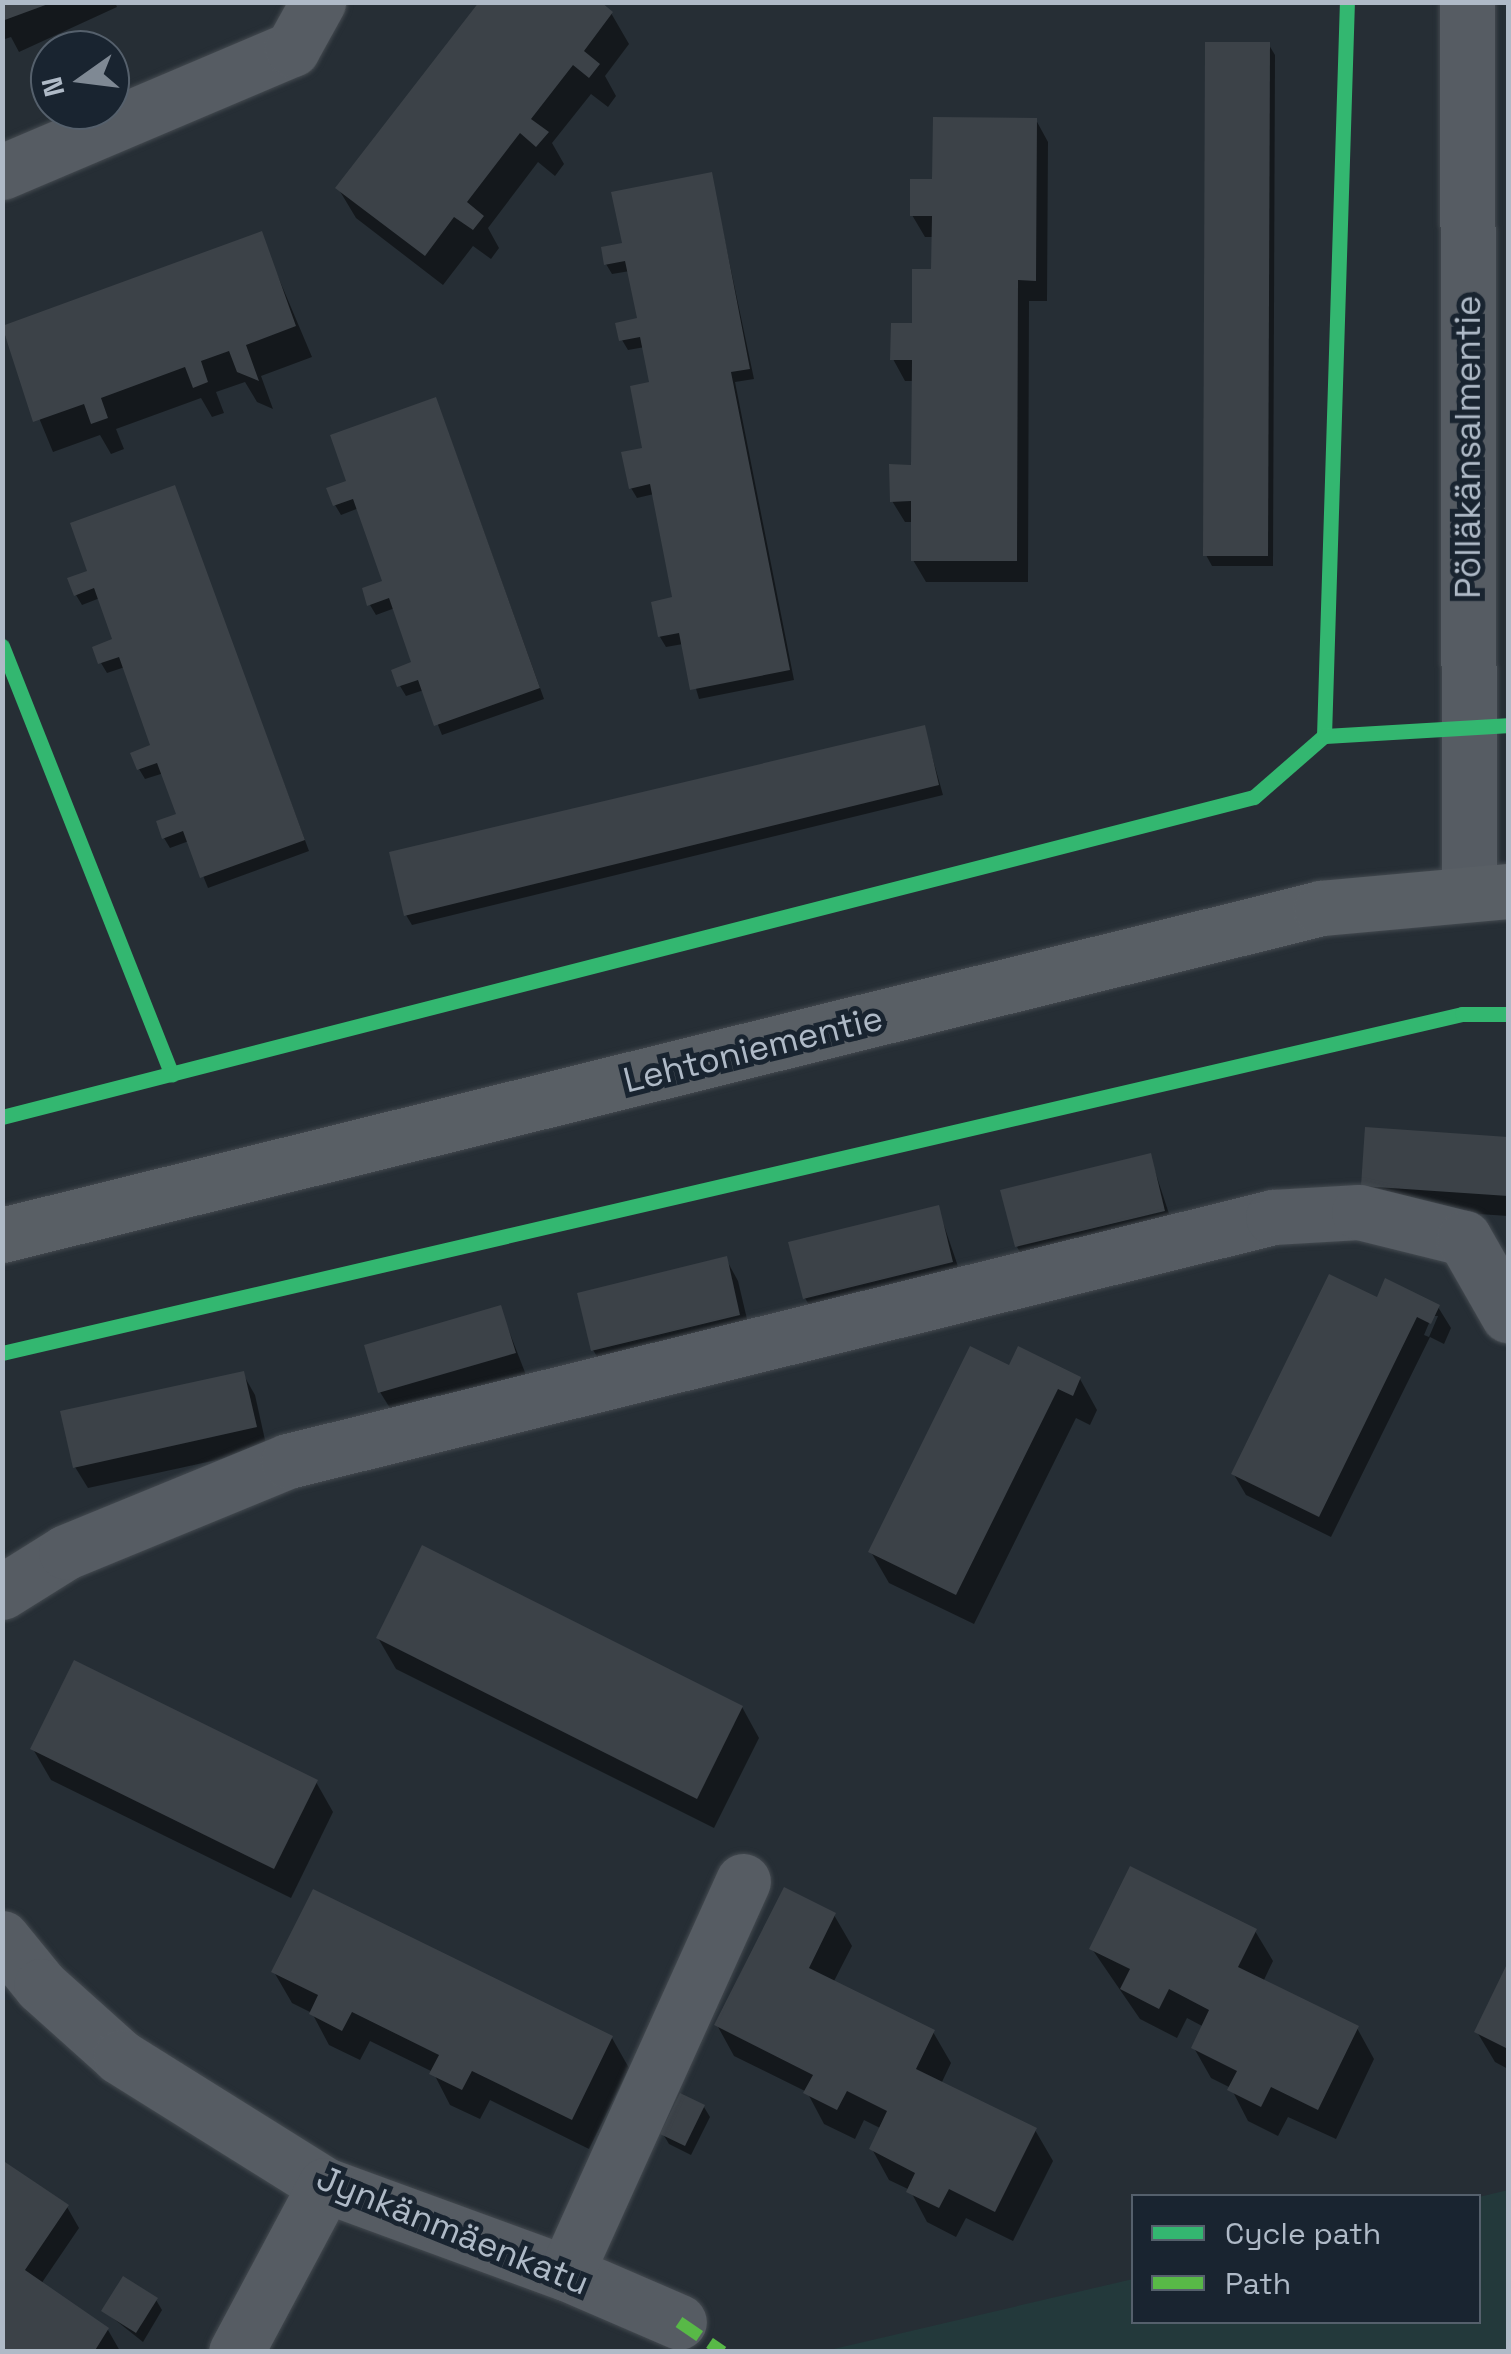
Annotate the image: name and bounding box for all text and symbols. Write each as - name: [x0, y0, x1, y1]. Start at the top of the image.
- north arrow: [30, 30, 130, 130]
- text: N: [33, 73, 73, 100]
- street label: Pölläkänsalmentie: [1447, 295, 1489, 599]
- street label: Lehtoniementie: [619, 996, 887, 1102]
- street label: Jynkänmäenkatu: [311, 2156, 595, 2304]
- legend: [1131, 2194, 1481, 2324]
- text: Cycle path: [1225, 2214, 1381, 2253]
- text: Path: [1225, 2264, 1291, 2303]

